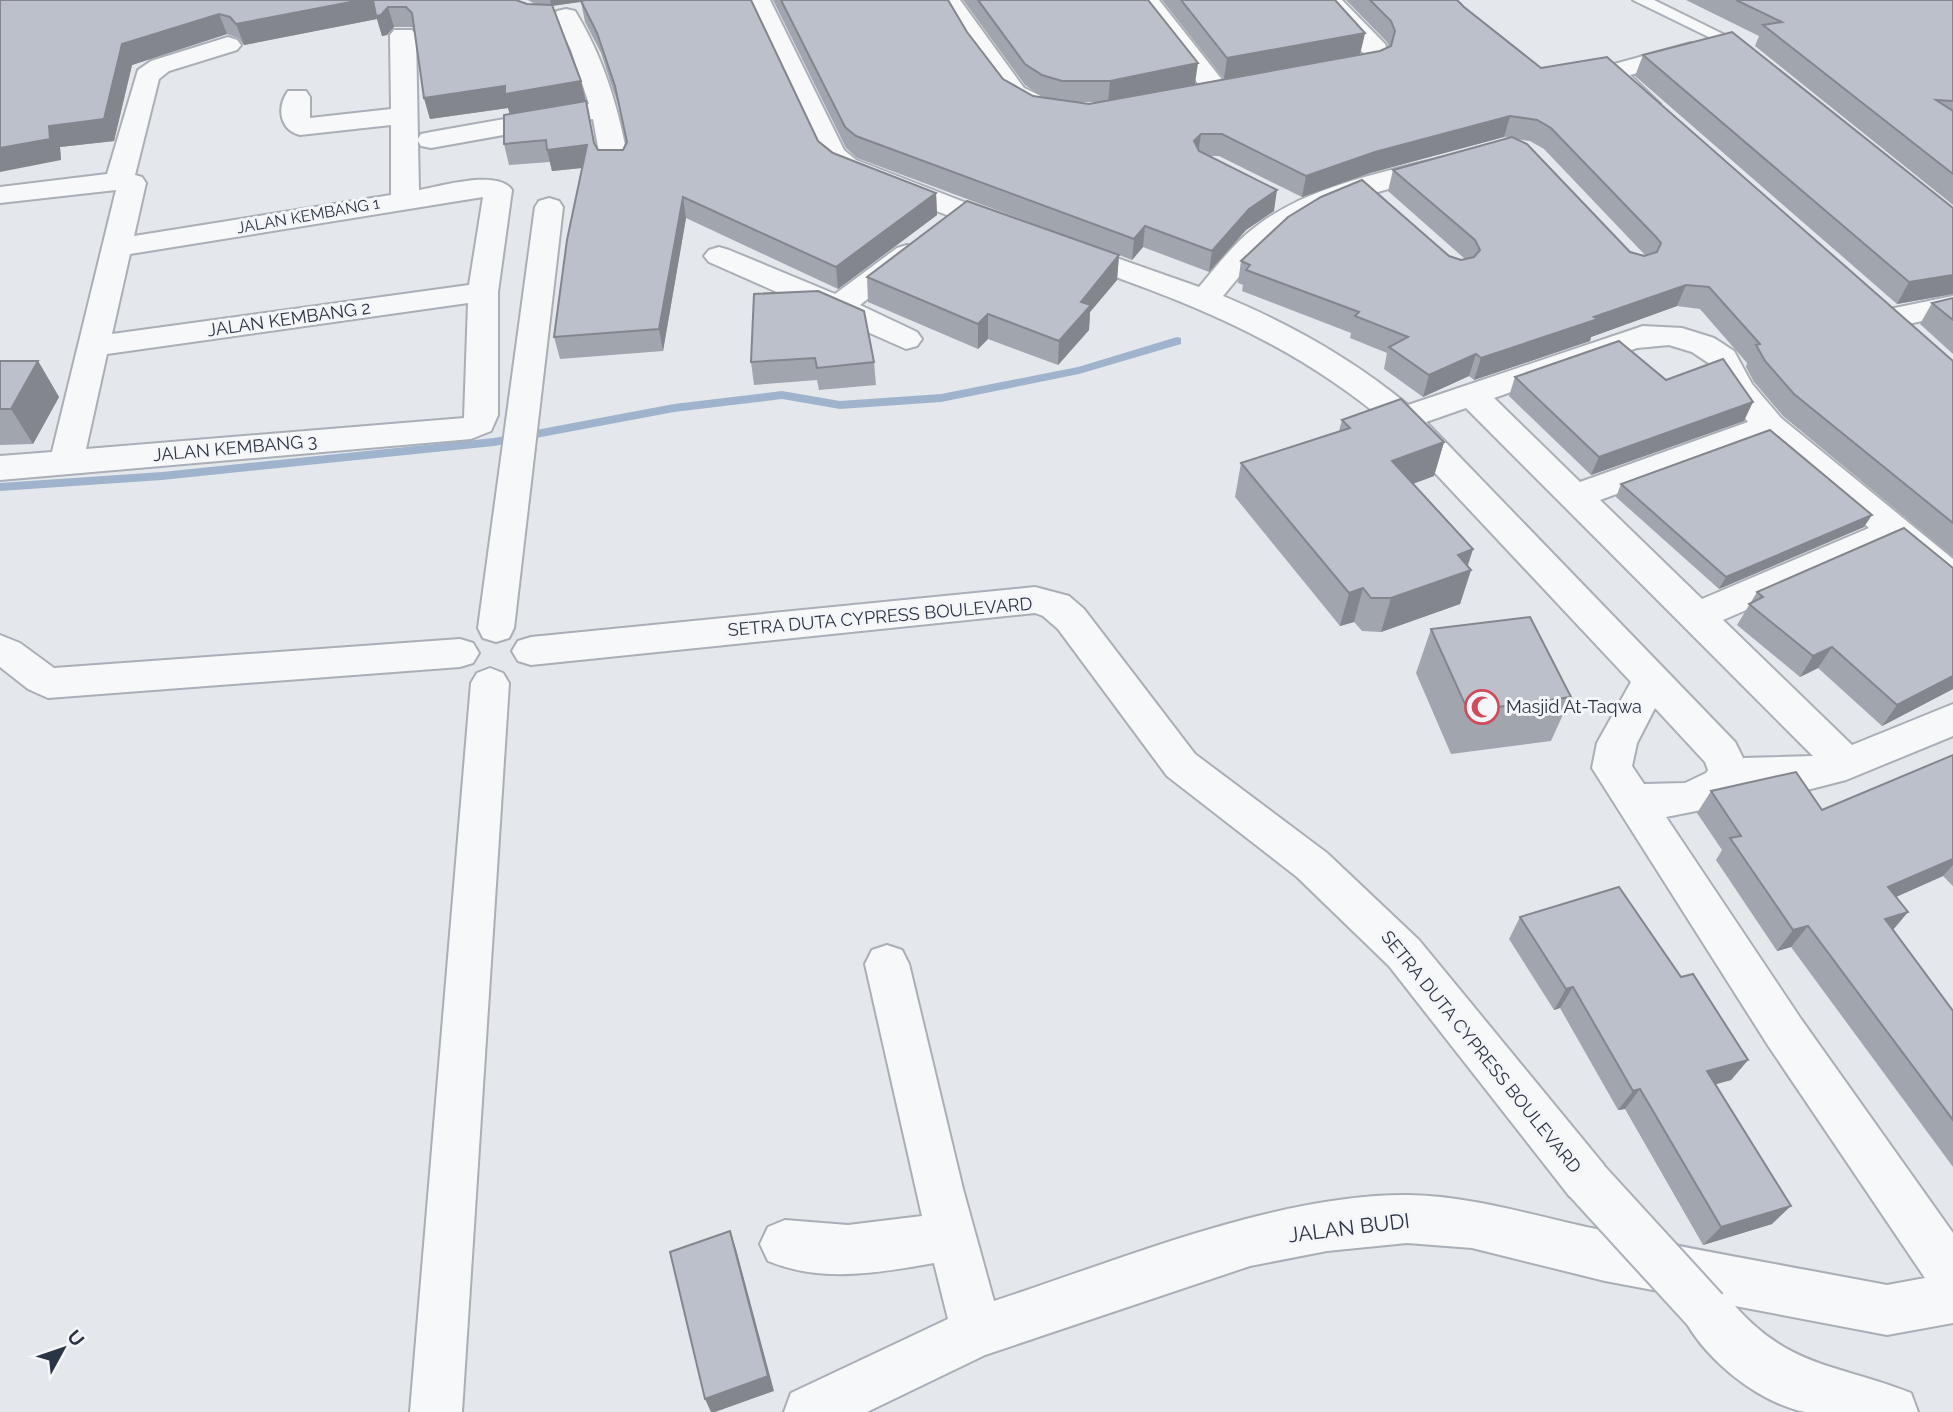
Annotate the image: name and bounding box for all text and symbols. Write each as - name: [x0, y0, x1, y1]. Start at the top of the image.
- street label: JALAN KEMBANG 1: [235, 194, 381, 237]
- street label: JALAN KEMBANG 2: [206, 297, 372, 340]
- street label: JALAN KEMBANG 3: [152, 430, 318, 465]
- street label: SETRA DUTA CYPRESS BOULEVARD: [727, 593, 1033, 640]
- mosque icon: Masjid At-Taqwa: [1463, 688, 1501, 726]
- place label: Masjid At-Taqwa: [1506, 696, 1642, 717]
- street label: SETRA DUTA CYPRESS BOULEVARD: [1377, 926, 1586, 1177]
- street label: JALAN BUDI: [1287, 1208, 1411, 1247]
- north arrow: [28, 1314, 98, 1384]
- text: U: [63, 1326, 89, 1351]

